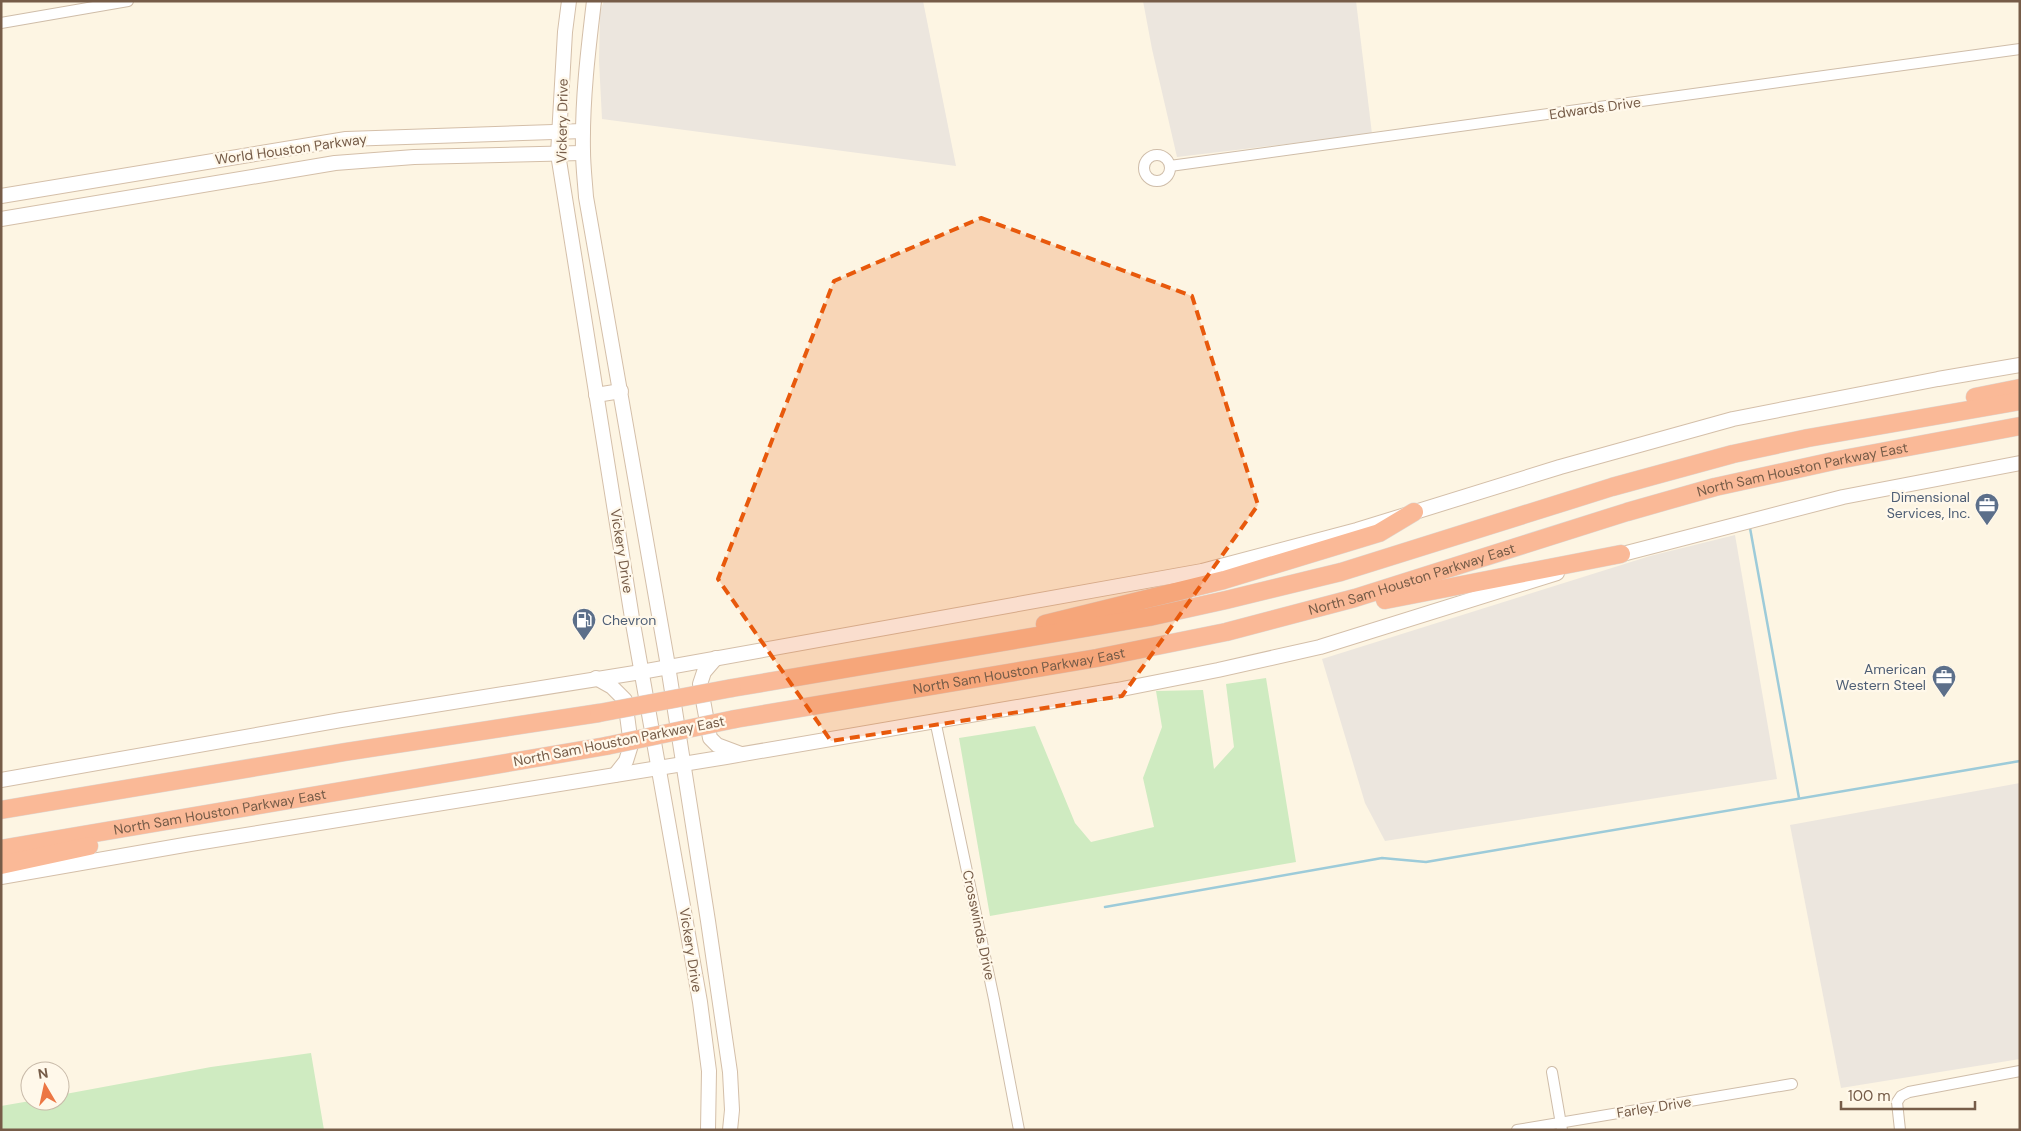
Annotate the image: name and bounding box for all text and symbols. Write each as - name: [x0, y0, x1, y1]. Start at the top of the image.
- street label: Vickery Drive: [552, 78, 572, 164]
- street label: Edwards Drive: [1548, 93, 1642, 123]
- street label: World Houston Parkway: [214, 129, 368, 169]
- street label: North Sam Houston Parkway East: [1695, 438, 1909, 501]
- place label: Dimensional Services, Inc.: [1887, 488, 1970, 522]
- office icon: Dimensional Services, Inc.: [1974, 492, 2000, 526]
- street label: Vickery Drive: [606, 508, 638, 594]
- street label: North Sam Houston Parkway East: [1307, 539, 1517, 619]
- fuel station icon: Chevron: [571, 607, 597, 641]
- place label: Chevron: [602, 611, 656, 629]
- street label: North Sam Houston Parkway East: [911, 644, 1127, 698]
- place label: American Western Steel: [1836, 660, 1926, 694]
- office icon: American Western Steel: [1931, 664, 1957, 698]
- street label: North Sam Houston Parkway East: [512, 712, 726, 770]
- street label: North Sam Houston Parkway East: [112, 785, 327, 839]
- street label: Crosswinds Drive: [959, 868, 999, 982]
- street label: Vickery Drive: [675, 907, 707, 993]
- north arrow: [20, 1061, 70, 1111]
- text: N: [37, 1063, 49, 1083]
- scale bar: [1841, 1078, 1975, 1110]
- text: 100 m: [1848, 1086, 1891, 1106]
- street label: Farley Drive: [1615, 1092, 1693, 1122]

